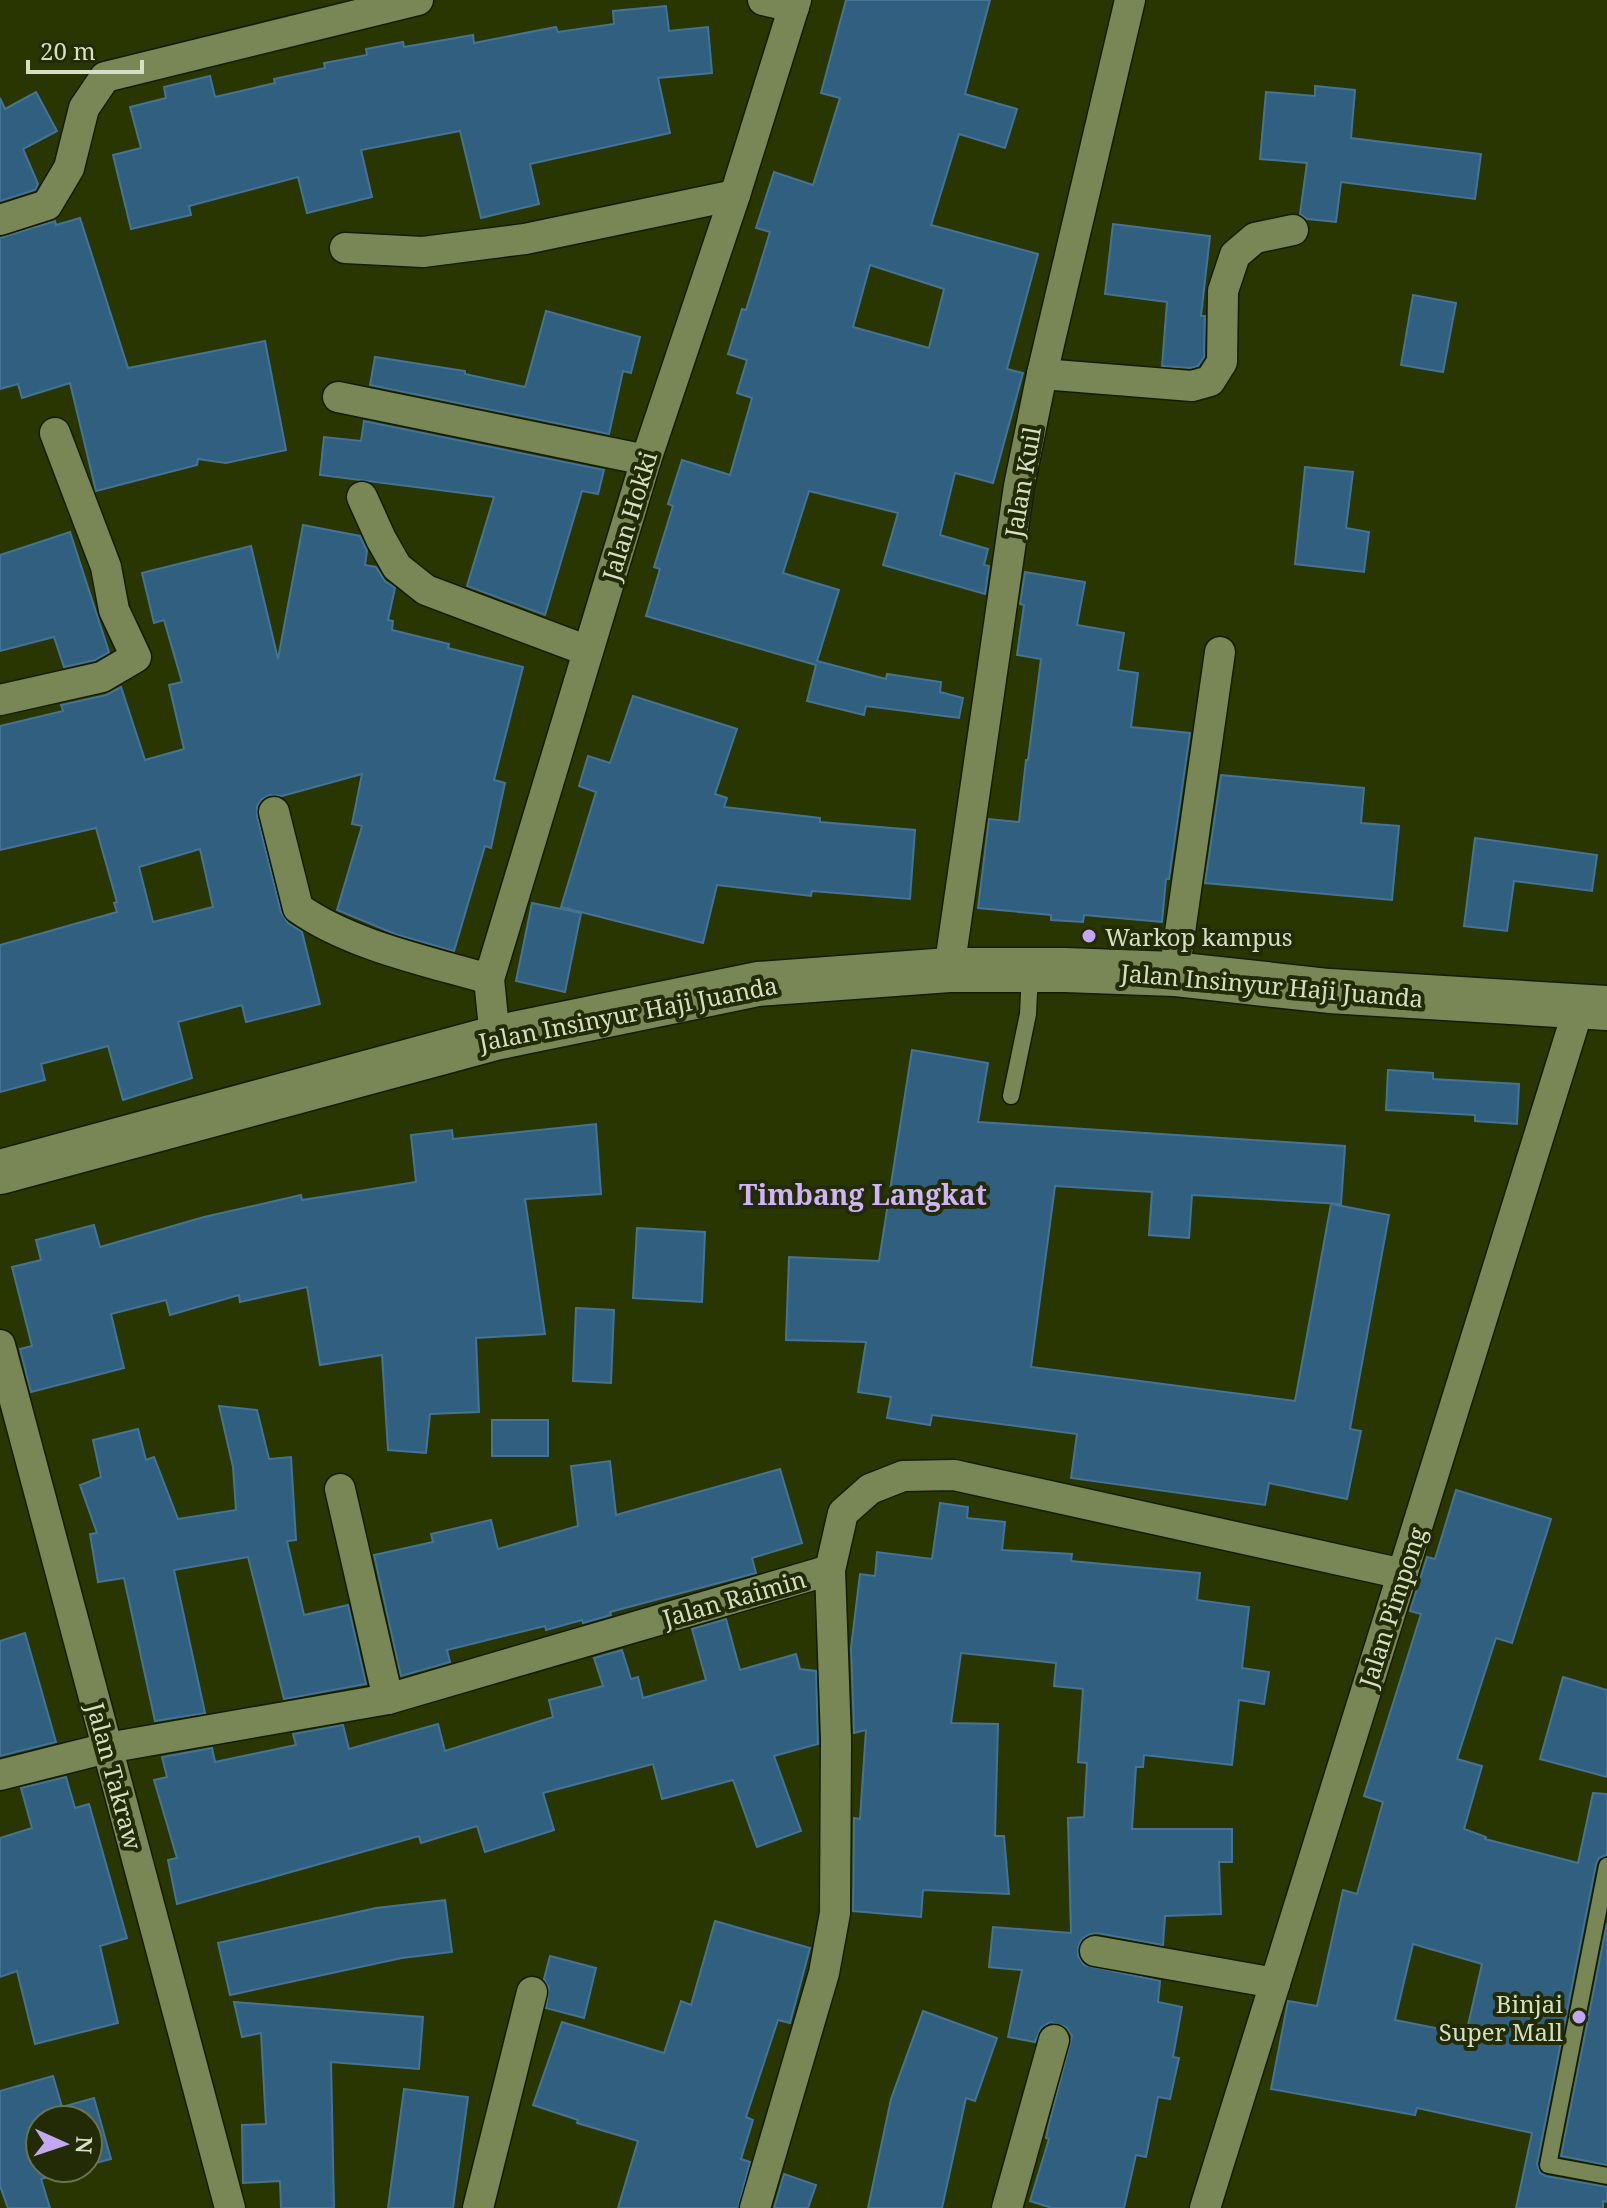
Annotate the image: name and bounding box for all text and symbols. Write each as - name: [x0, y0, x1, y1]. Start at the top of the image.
- scale bar: [28, 24, 142, 74]
- text: 20 m: [40, 34, 96, 67]
- street label: Jalan Kuil: [996, 424, 1048, 541]
- street label: Jalan Hokki: [593, 447, 664, 586]
- place label: Warkop kampus: [1105, 920, 1293, 953]
- marker: Warkop kampus: [1080, 927, 1098, 945]
- street label: Jalan Insinyur Haji Juanda: [1118, 955, 1425, 1015]
- street label: Jalan Insinyur Haji Juanda: [475, 968, 780, 1058]
- district label: Timbang Langkat: [739, 1175, 987, 1213]
- street label: Jalan Pimpong: [1350, 1523, 1433, 1692]
- street label: Jalan Raimin: [658, 1562, 809, 1634]
- street label: Jalan Takraw: [79, 1698, 151, 1854]
- place label: Binjai Super Mall: [1439, 1987, 1564, 2048]
- marker: Binjai Super Mall: [1570, 2008, 1588, 2026]
- north arrow: [24, 2104, 104, 2184]
- text: N: [70, 2136, 100, 2155]

